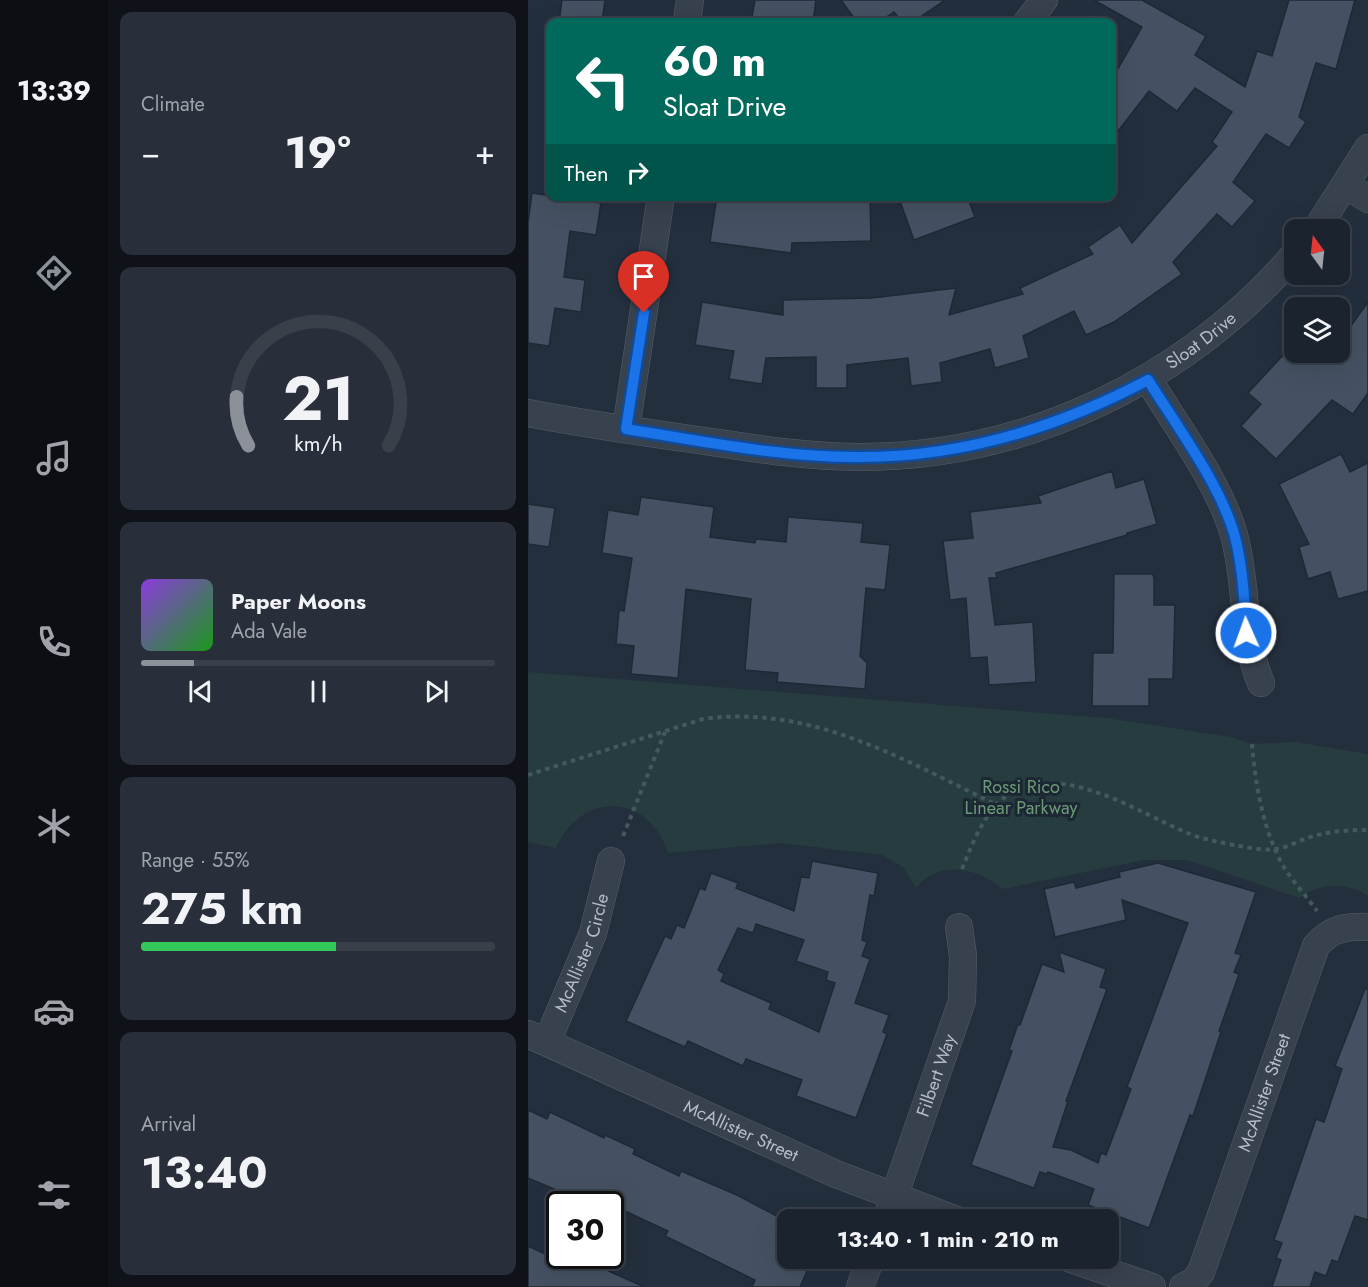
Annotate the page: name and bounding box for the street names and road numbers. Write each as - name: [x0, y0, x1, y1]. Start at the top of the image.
- street label: Sloat Drive: [1161, 306, 1242, 376]
- street label: McAllister Circle: [548, 891, 615, 1016]
- street label: McAllister Street: [1231, 1030, 1297, 1155]
- street label: Filbert Way: [910, 1031, 963, 1120]
- street label: McAllister Street: [679, 1093, 803, 1169]

